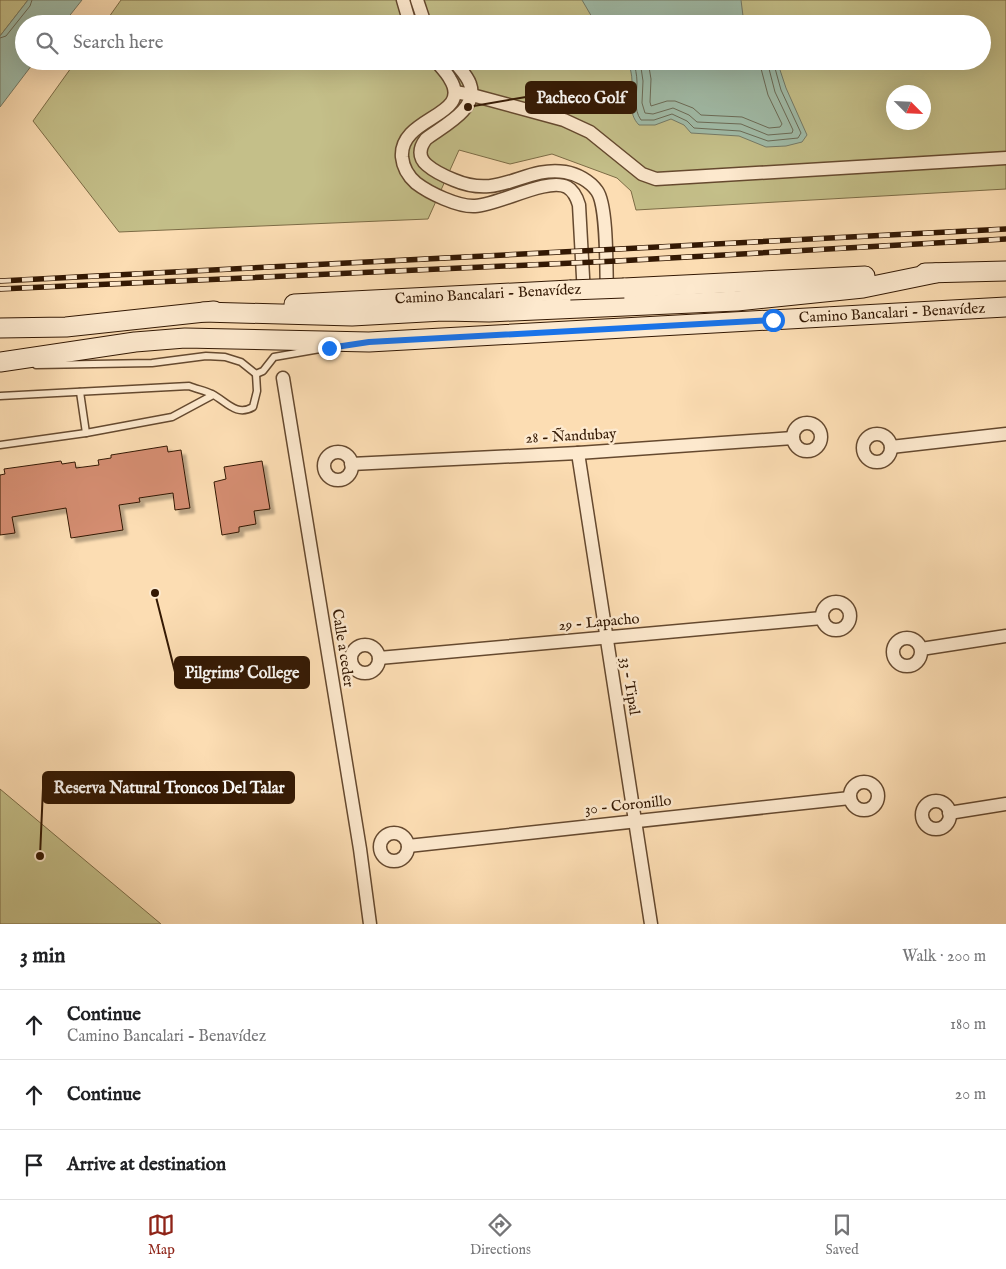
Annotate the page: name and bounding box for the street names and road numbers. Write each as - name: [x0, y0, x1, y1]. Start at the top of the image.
- street label: Camino Bancalari - Benavídez: [394, 280, 582, 308]
- street label: Camino Bancalari - Benavídez: [798, 299, 986, 327]
- street label: 28 - Ñandubay: [525, 424, 618, 448]
- street label: Calle a ceder: [327, 608, 359, 689]
- street label: 29 - Lapacho: [558, 609, 640, 635]
- street label: 33 - Tipal: [616, 656, 644, 717]
- street label: 30 - Coronillo: [584, 791, 672, 819]

